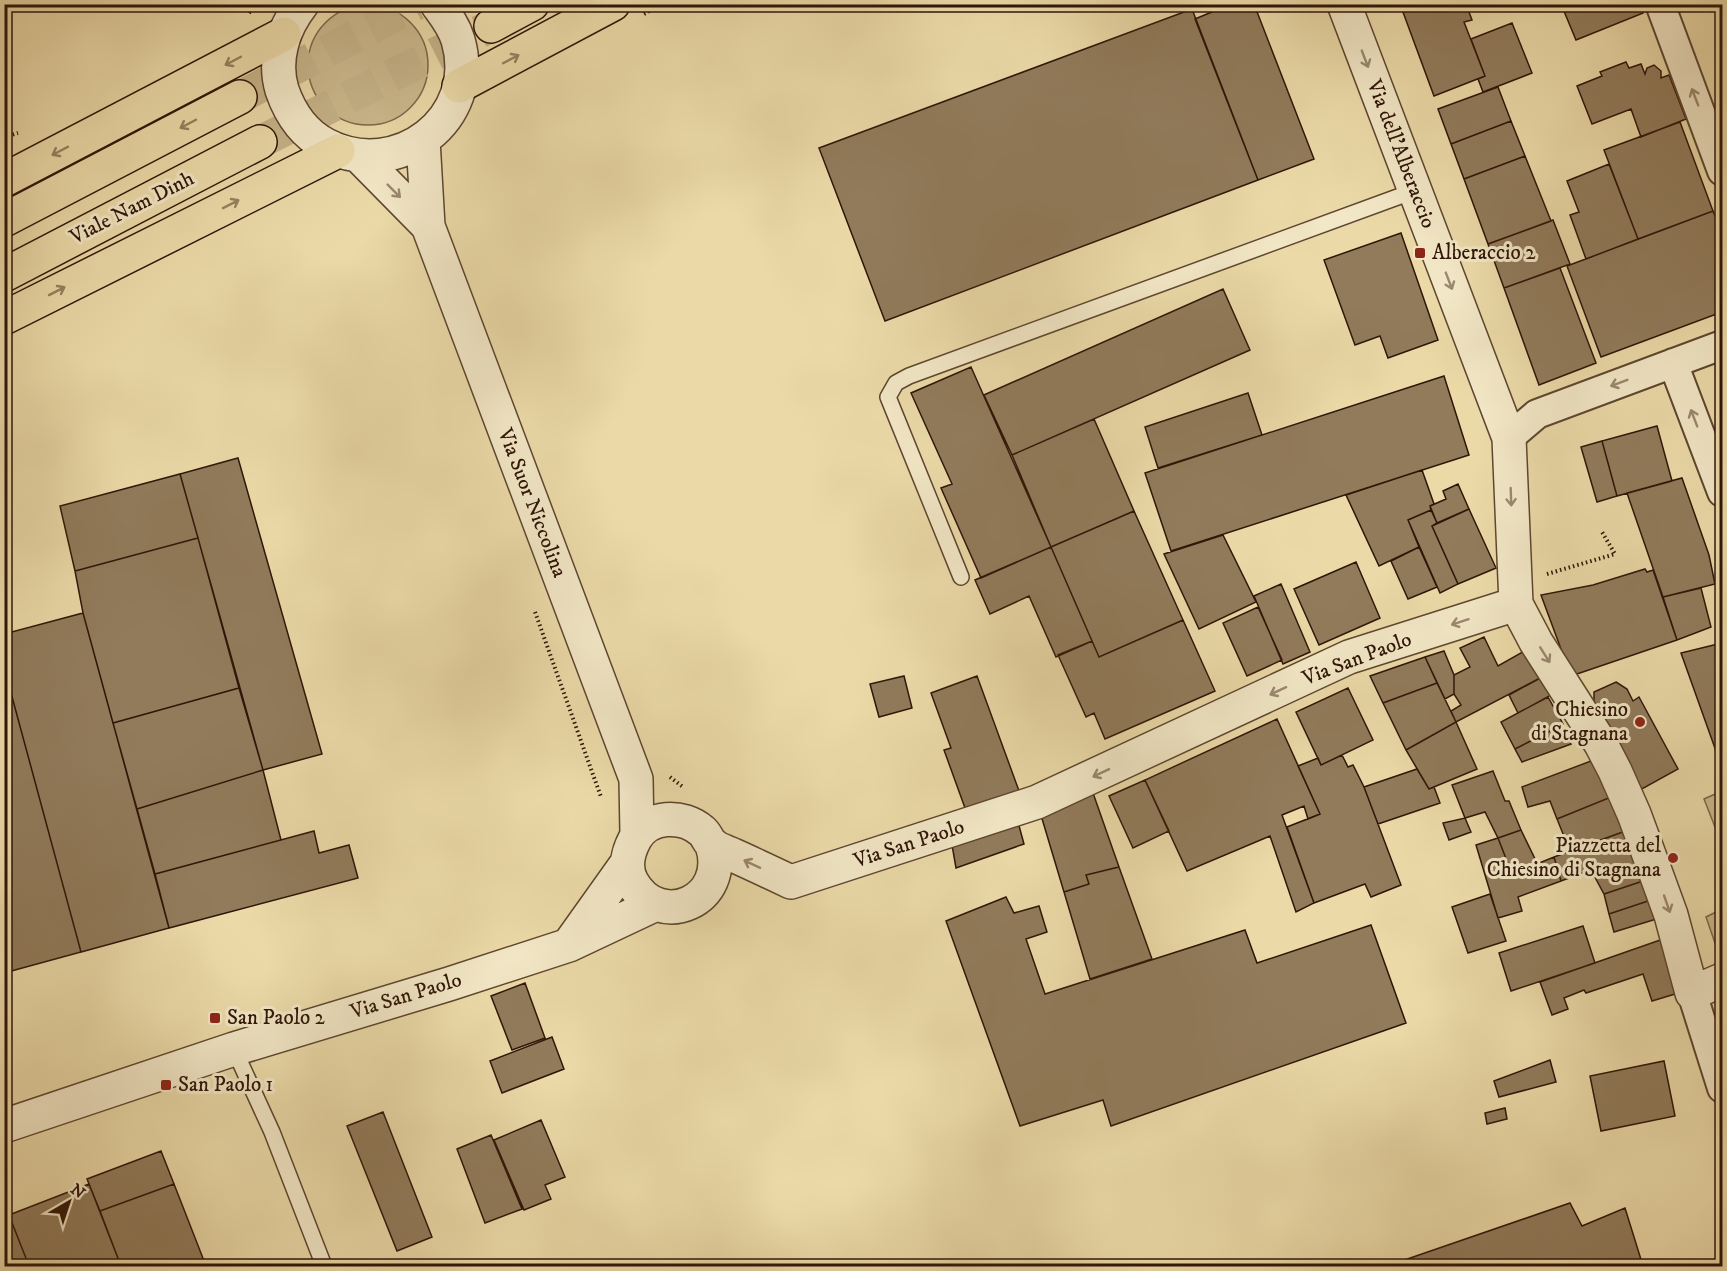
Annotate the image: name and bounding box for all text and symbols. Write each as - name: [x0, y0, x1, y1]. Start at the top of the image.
- one-way arrow: [1360, 49, 1371, 68]
- one-way arrow: [502, 53, 519, 65]
- one-way arrow: [224, 56, 242, 67]
- street label: Via dell'Alberaccio: [1360, 75, 1441, 232]
- one-way arrow: [1688, 88, 1699, 107]
- one-way arrow: [180, 118, 197, 130]
- one-way arrow: [51, 146, 69, 157]
- street label: Viale Nam Dinh: [65, 166, 198, 251]
- one-way arrow: [386, 184, 401, 199]
- one-way arrow: [222, 198, 239, 210]
- place label: Alberaccio 2: [1432, 240, 1536, 266]
- marker: Alberaccio 2: [1413, 246, 1427, 260]
- one-way arrow: [1444, 271, 1455, 290]
- one-way arrow: [47, 285, 65, 297]
- one-way arrow: [1610, 379, 1628, 390]
- one-way arrow: [1688, 409, 1699, 428]
- street label: Via Suor Niccolina: [491, 424, 572, 581]
- one-way arrow: [1506, 486, 1517, 506]
- one-way arrow: [1451, 617, 1470, 628]
- street label: Via San Paolo: [1298, 626, 1415, 692]
- one-way arrow: [1539, 646, 1551, 663]
- one-way arrow: [1269, 685, 1287, 697]
- place label: Chiesino di Stagnana: [1531, 697, 1628, 747]
- marker: Chiesino di Stagnana: [1633, 715, 1647, 729]
- one-way arrow: [1092, 767, 1110, 779]
- street label: Via San Paolo: [849, 814, 968, 874]
- place label: Piazzetta del Chiesino di Stagnana: [1487, 833, 1662, 883]
- marker: Piazzetta del Chiesino di Stagnana: [1666, 851, 1680, 865]
- one-way arrow: [743, 857, 761, 869]
- one-way arrow: [1662, 895, 1673, 913]
- street label: Via San Paolo: [346, 967, 465, 1026]
- place label: San Paolo 2: [227, 1005, 326, 1031]
- marker: San Paolo 2: [208, 1011, 222, 1025]
- place label: San Paolo 1: [178, 1072, 273, 1098]
- marker: San Paolo 1: [159, 1078, 173, 1092]
- north arrow: [39, 1172, 99, 1232]
- text: N: [66, 1179, 89, 1203]

